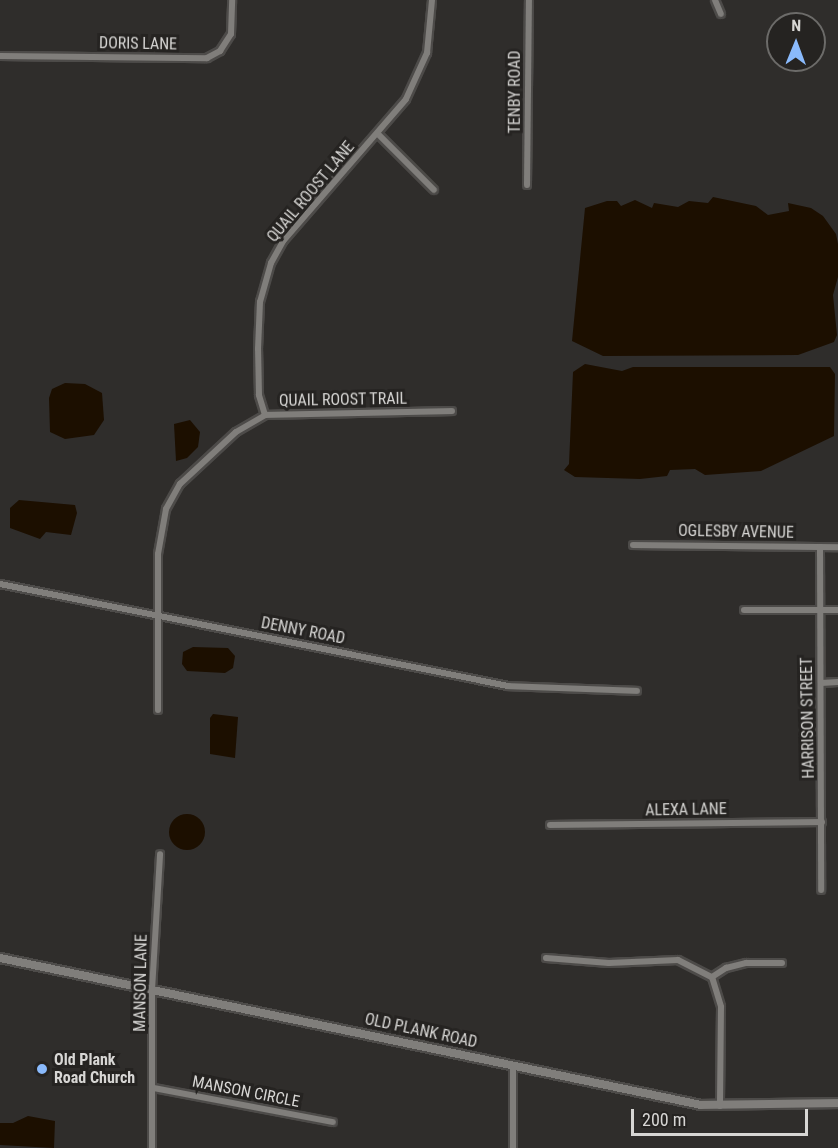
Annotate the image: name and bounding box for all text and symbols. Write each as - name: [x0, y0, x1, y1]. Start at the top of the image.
- north arrow: [766, 12, 826, 72]
- text: N: [791, 16, 801, 35]
- street label: DORIS LANE: [99, 34, 177, 54]
- street label: TENBY ROAD: [505, 51, 525, 133]
- street label: QUAIL ROOST LANE: [263, 138, 359, 246]
- street label: QUAIL ROOST TRAIL: [279, 389, 407, 411]
- street label: OGLESBY AVENUE: [678, 521, 794, 543]
- street label: DENNY ROAD: [259, 613, 347, 649]
- street label: HARRISON STREET: [797, 657, 819, 779]
- street label: ALEXA LANE: [645, 800, 727, 820]
- street label: MANSON LANE: [131, 934, 151, 1032]
- street label: OLD PLANK ROAD: [363, 1010, 479, 1052]
- place label: Old Plank Road Church: [54, 1050, 135, 1088]
- marker: Old Plank Road Church: [35, 1062, 49, 1076]
- street label: MANSON CIRCLE: [191, 1072, 301, 1112]
- scale bar: [634, 1097, 811, 1135]
- text: 200 m: [642, 1109, 686, 1130]

